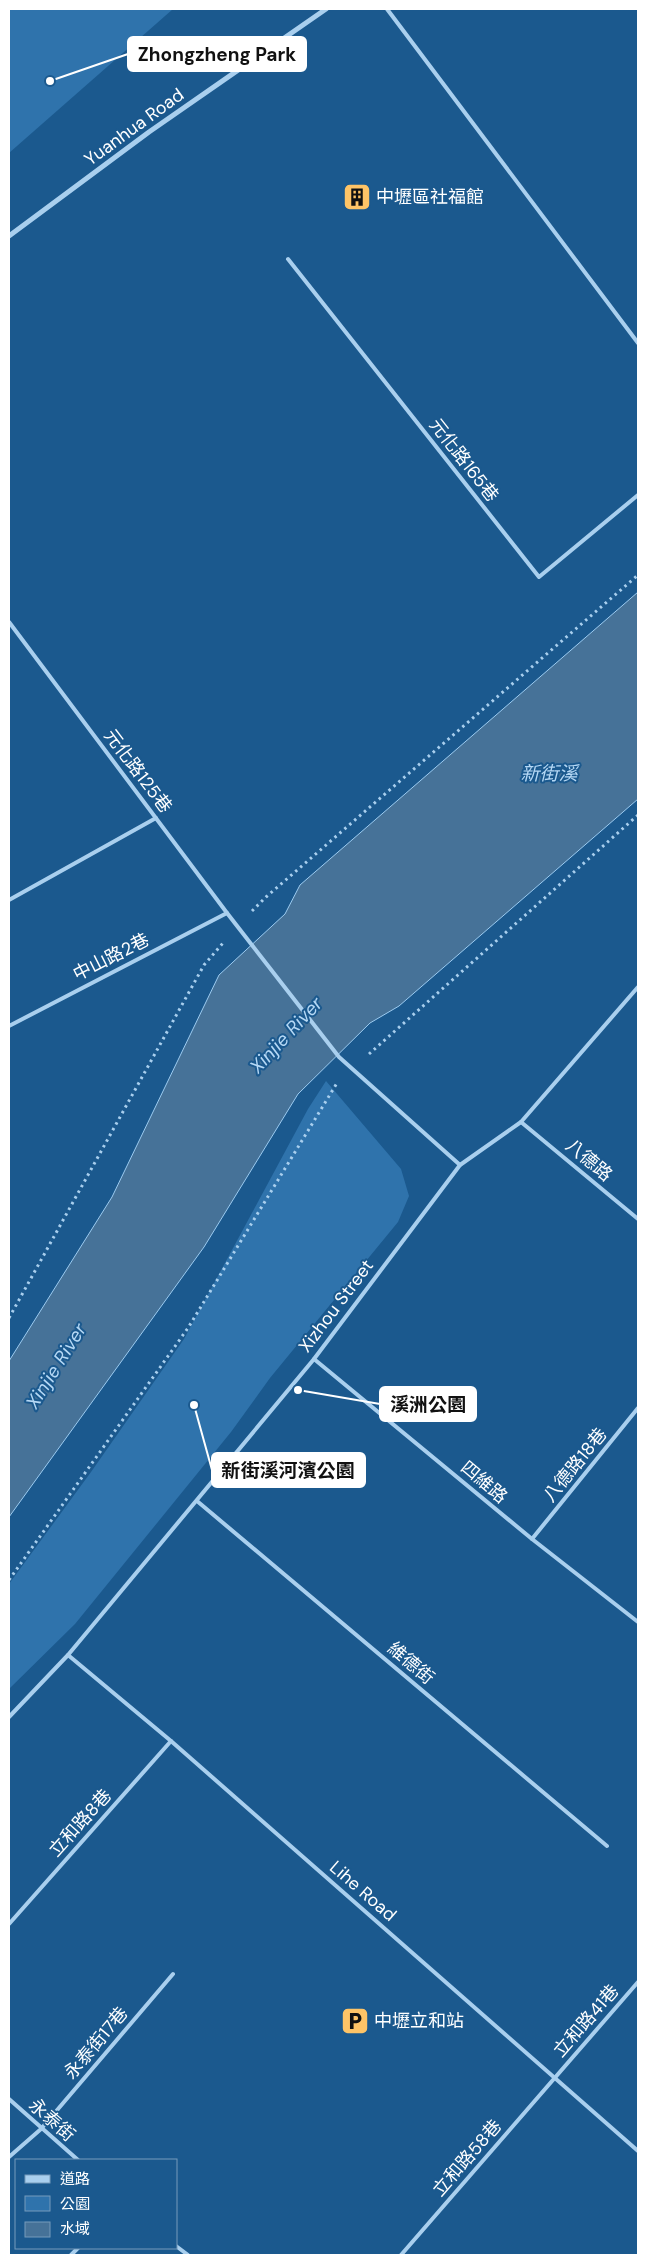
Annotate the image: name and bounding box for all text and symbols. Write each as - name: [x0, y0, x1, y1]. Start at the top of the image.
- callout: Zhongzheng Park: [128, 37, 306, 71]
- text: Zhongzheng Park: [138, 42, 296, 67]
- street label: Yuanhua Road: [79, 83, 189, 171]
- building icon: 中壢區社福館: [342, 182, 372, 212]
- place label: 中壢區社福館: [376, 185, 484, 209]
- street label: 元化路165巷: [424, 413, 504, 507]
- street label: 元化路125巷: [99, 724, 177, 818]
- water label: 新街溪: [520, 761, 580, 786]
- street label: 中山路2巷: [69, 928, 153, 986]
- water label: Xinjie River: [243, 991, 329, 1079]
- street label: 八德路: [561, 1133, 617, 1187]
- street label: Xizhou Street: [293, 1255, 379, 1357]
- water label: Xinjie River: [19, 1318, 93, 1414]
- callout: 溪洲公園: [380, 1387, 476, 1421]
- text: 溪洲公園: [390, 1392, 466, 1417]
- street label: 八德路18巷: [538, 1423, 612, 1507]
- callout: 新街溪河濱公園: [212, 1453, 365, 1487]
- street label: 四維路: [456, 1455, 512, 1509]
- text: 新街溪河濱公園: [221, 1458, 355, 1483]
- street label: 維德街: [383, 1636, 439, 1690]
- street label: 立和路8巷: [43, 1784, 117, 1862]
- street label: Lihe Road: [325, 1855, 401, 1927]
- street label: 立和路41巷: [548, 1980, 624, 2062]
- street label: 永泰街17巷: [59, 2002, 133, 2084]
- parking icon: 中壢立和站: [340, 2006, 370, 2036]
- place label: 中壢立和站: [374, 2009, 464, 2033]
- street label: 永泰街: [24, 2093, 80, 2147]
- street label: 立和路58巷: [427, 2115, 507, 2201]
- legend: [15, 2159, 178, 2249]
- text: 道路: [60, 2169, 90, 2189]
- text: 公園: [60, 2194, 90, 2214]
- text: 水域: [60, 2219, 90, 2239]

